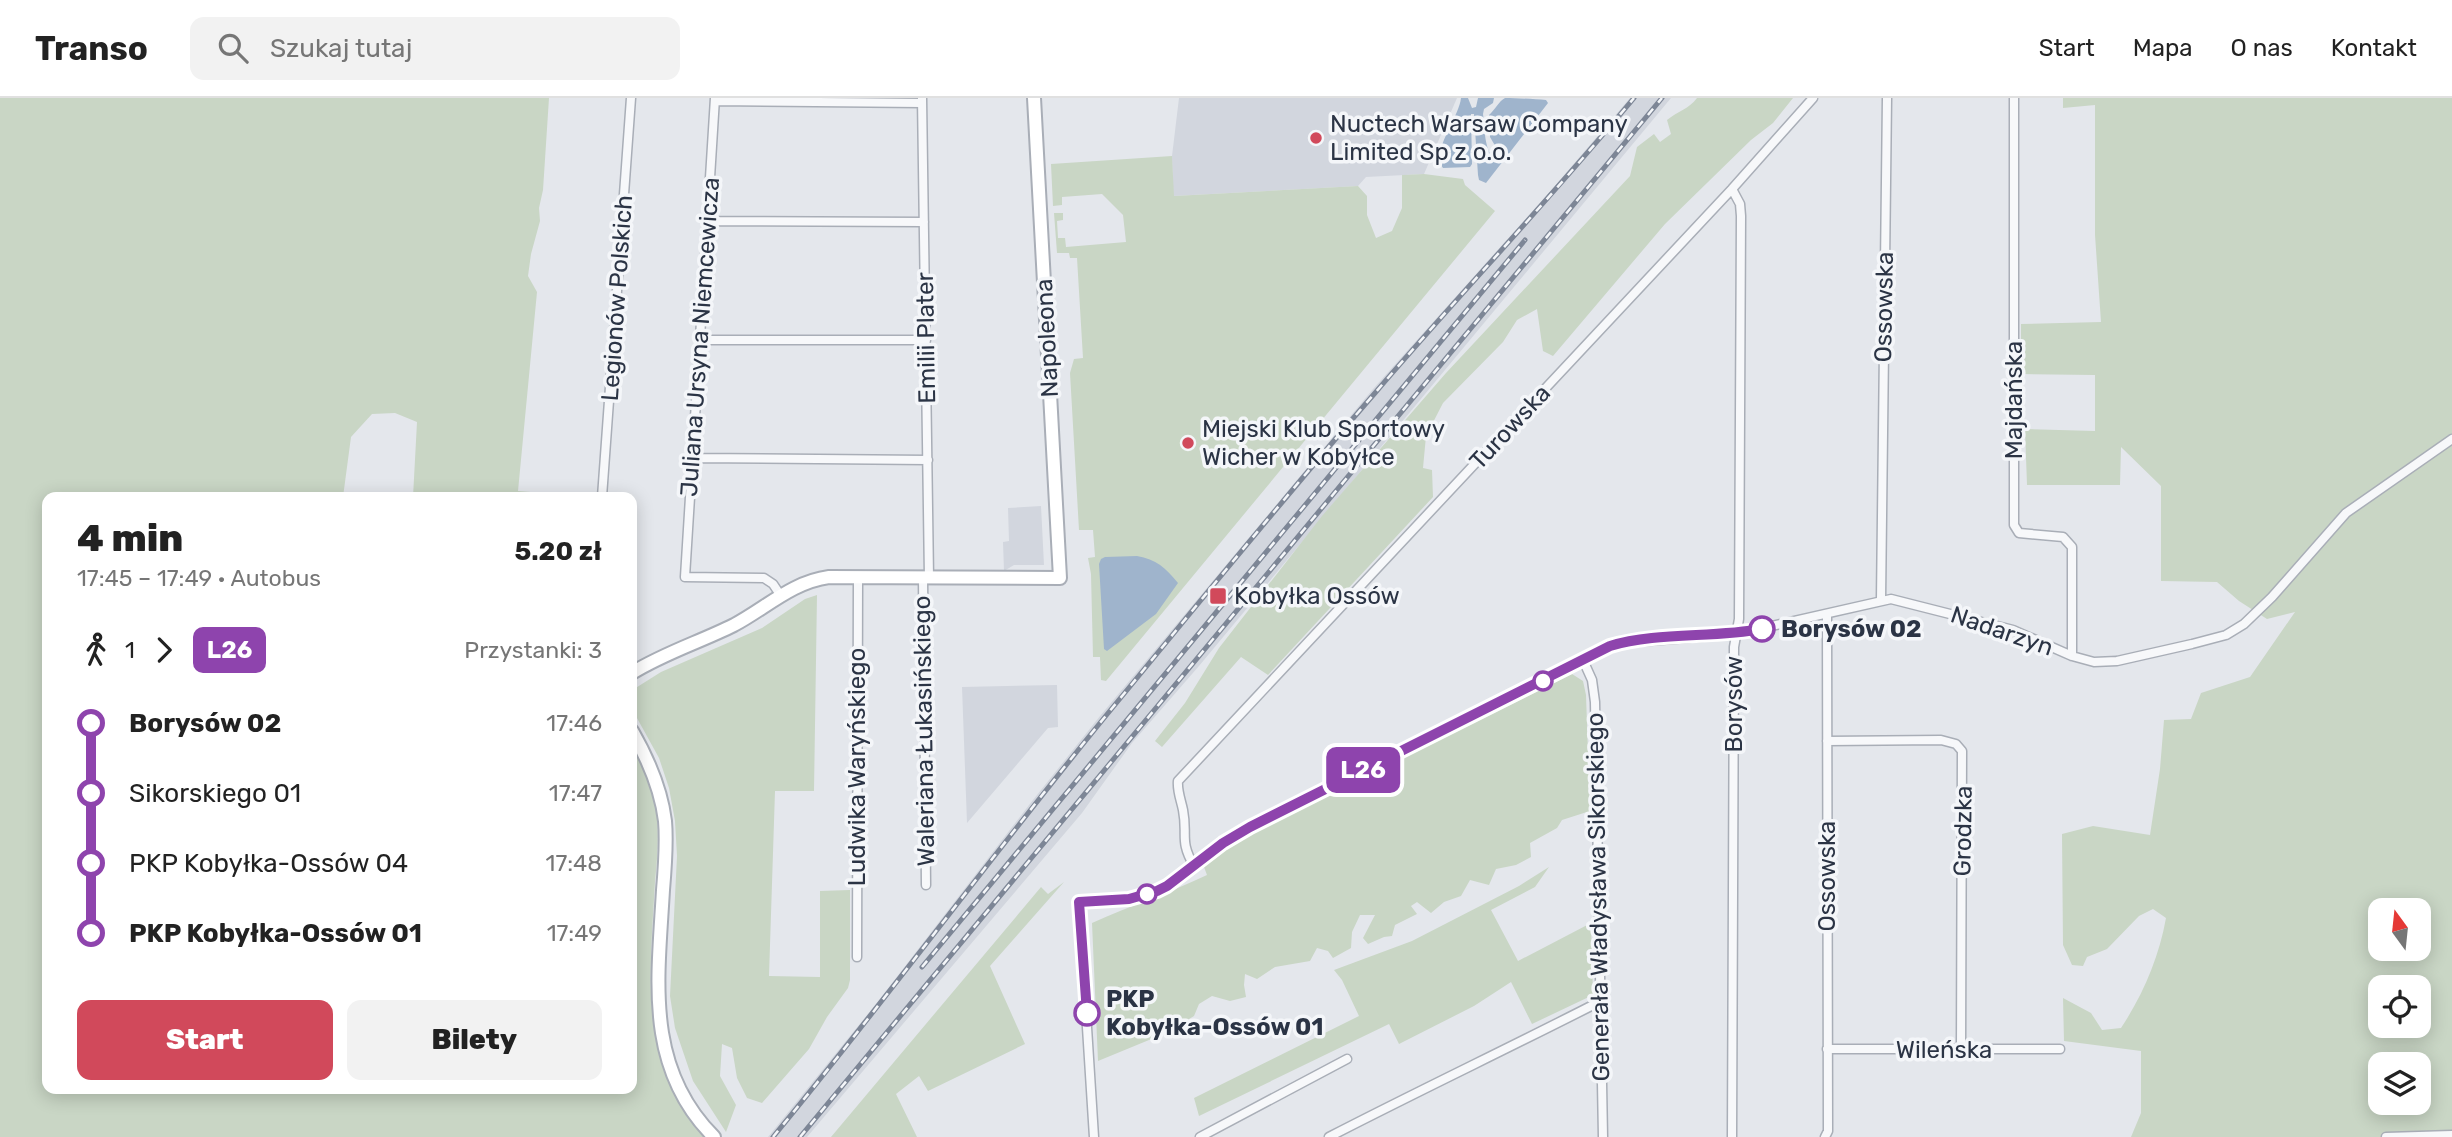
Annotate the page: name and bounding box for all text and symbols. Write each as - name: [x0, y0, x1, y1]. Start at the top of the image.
- search box: [190, 17, 680, 80]
- text: Transo: [35, 29, 148, 68]
- icon: search: [214, 29, 252, 67]
- text: Szukaj tutaj: [270, 33, 412, 64]
- text: Start: [2039, 34, 2095, 62]
- text: Mapa: [2133, 34, 2193, 62]
- text: O nas: [2231, 34, 2293, 62]
- text: Kontakt: [2331, 34, 2417, 62]
- place label: Nuctech Warsaw Company Limited Sp z o.o.: [1330, 110, 1628, 166]
- marker: Nuctech Warsaw Company Limited Sp z o.o.: [1308, 130, 1324, 146]
- street label: Juliana Ursyna Niemcewicza: [675, 176, 725, 498]
- street label: Legionów Polskich: [596, 194, 638, 402]
- street label: Ossowska: [1869, 251, 1899, 363]
- street label: Emilii Plater: [911, 272, 941, 404]
- street label: Napoleona: [1030, 278, 1064, 398]
- street label: Majdańska: [2000, 341, 2028, 459]
- street label: Turowska: [1464, 379, 1556, 475]
- place label: Miejski Klub Sportowy Wicher w Kobyłce: [1202, 415, 1445, 471]
- marker: Miejski Klub Sportowy Wicher w Kobyłce: [1180, 435, 1196, 451]
- text: 4 min: [77, 515, 183, 561]
- text: 5.20 zł: [515, 536, 602, 567]
- text: 17:45 – 17:49 · Autobus: [77, 564, 321, 592]
- place label: Kobyłka Ossów: [1234, 582, 1400, 610]
- marker: Kobyłka Ossów: [1208, 586, 1228, 606]
- street label: Waleriana Łukasińskiego: [908, 595, 940, 867]
- street label: Nadarzyn: [1947, 600, 2057, 662]
- place label: Borysów 02: [1781, 615, 1922, 643]
- marker: Borysów 02: [1749, 616, 1775, 642]
- icon: walk: [77, 631, 115, 669]
- icon: forward: [145, 631, 183, 669]
- text: 1: [125, 636, 135, 664]
- text: L26: [207, 636, 252, 664]
- text: Przystanki: 3: [464, 636, 602, 664]
- street label: Ludwika Waryńskiego: [843, 648, 871, 886]
- street label: Borysów: [1720, 656, 1748, 752]
- unlabelled marker: [1533, 671, 1553, 691]
- text: Borysów 02: [129, 708, 281, 739]
- text: 17:46: [546, 709, 602, 737]
- street label: Generała Władysława Sikorskiego: [1581, 712, 1615, 1082]
- line badge: L26: [1323, 747, 1403, 793]
- text: L26: [1340, 756, 1386, 784]
- text: Sikorskiego 01: [129, 778, 301, 809]
- text: 17:47: [549, 779, 602, 807]
- street label: Grodzka: [1948, 785, 1978, 877]
- street label: Ossowska: [1813, 821, 1841, 931]
- text: PKP Kobyłka-Ossów 04: [129, 848, 408, 879]
- text: 17:48: [546, 849, 602, 877]
- unlabelled marker: [1137, 884, 1157, 904]
- north arrow: [2368, 898, 2431, 961]
- map controls: [2368, 898, 2431, 1115]
- text: PKP Kobyłka-Ossów 01: [129, 918, 422, 949]
- text: 17:49: [547, 919, 602, 947]
- button: locate: [2368, 975, 2431, 1038]
- place label: PKP Kobyłka-Ossów 01: [1106, 985, 1323, 1041]
- button: Start: [77, 1000, 333, 1080]
- button: Bilety: [347, 1000, 602, 1080]
- marker: PKP Kobyłka-Ossów 01: [1074, 1000, 1100, 1026]
- street label: Wileńska: [1896, 1036, 1992, 1064]
- button: layers: [2368, 1052, 2431, 1115]

